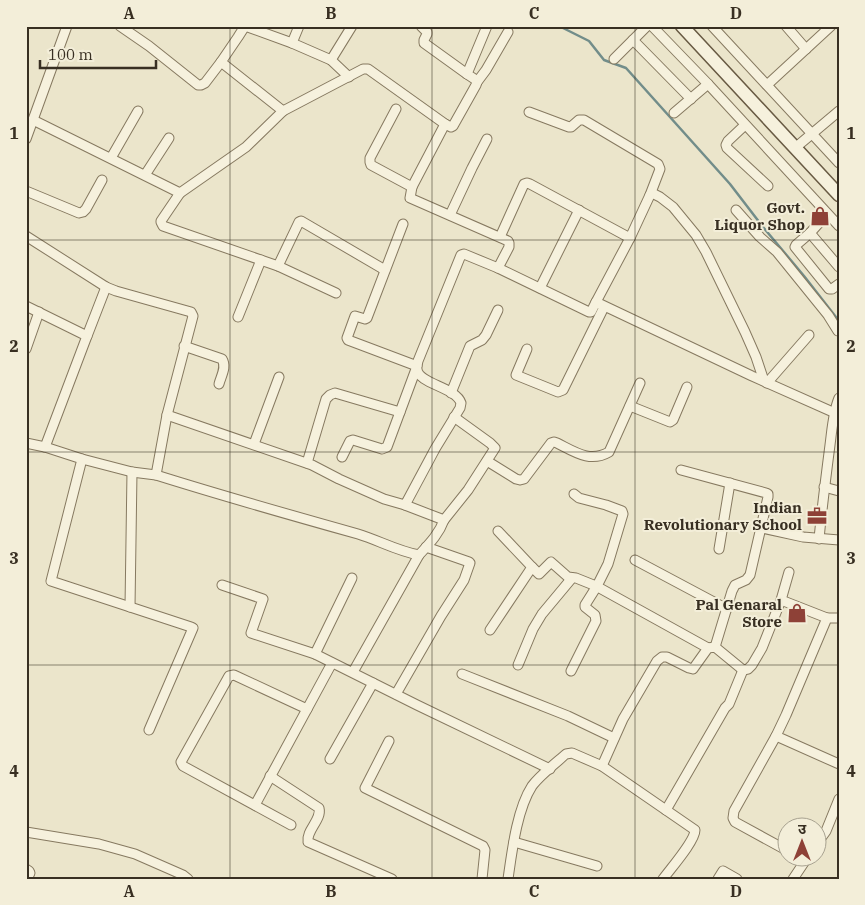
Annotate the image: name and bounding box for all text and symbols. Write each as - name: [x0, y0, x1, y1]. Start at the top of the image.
- text: A: [123, 3, 135, 23]
- text: B: [325, 3, 337, 23]
- text: C: [529, 3, 539, 23]
- text: D: [730, 3, 742, 23]
- scale bar: [40, 38, 156, 70]
- text: 100 m: [48, 45, 93, 64]
- text: 1: [9, 123, 19, 143]
- text: 1: [846, 123, 856, 143]
- place label: Govt. Liquor Shop: [715, 198, 805, 234]
- shop icon: Govt. Liquor Shop: [809, 205, 831, 227]
- text: 2: [9, 336, 19, 356]
- text: 2: [846, 336, 856, 356]
- place label: Indian Revolutionary School: [644, 498, 802, 534]
- office icon: Indian Revolutionary School: [806, 505, 828, 527]
- text: 3: [9, 548, 19, 568]
- text: 3: [846, 548, 856, 568]
- place label: Pal Genaral Store: [696, 595, 782, 631]
- shop icon: Pal Genaral Store: [786, 602, 808, 624]
- text: 4: [9, 761, 19, 781]
- text: 4: [846, 761, 856, 781]
- north arrow: [778, 818, 828, 868]
- text: उ: [798, 820, 807, 838]
- text: A: [123, 881, 135, 901]
- text: B: [325, 881, 337, 901]
- text: C: [529, 881, 539, 901]
- text: D: [730, 881, 742, 901]

